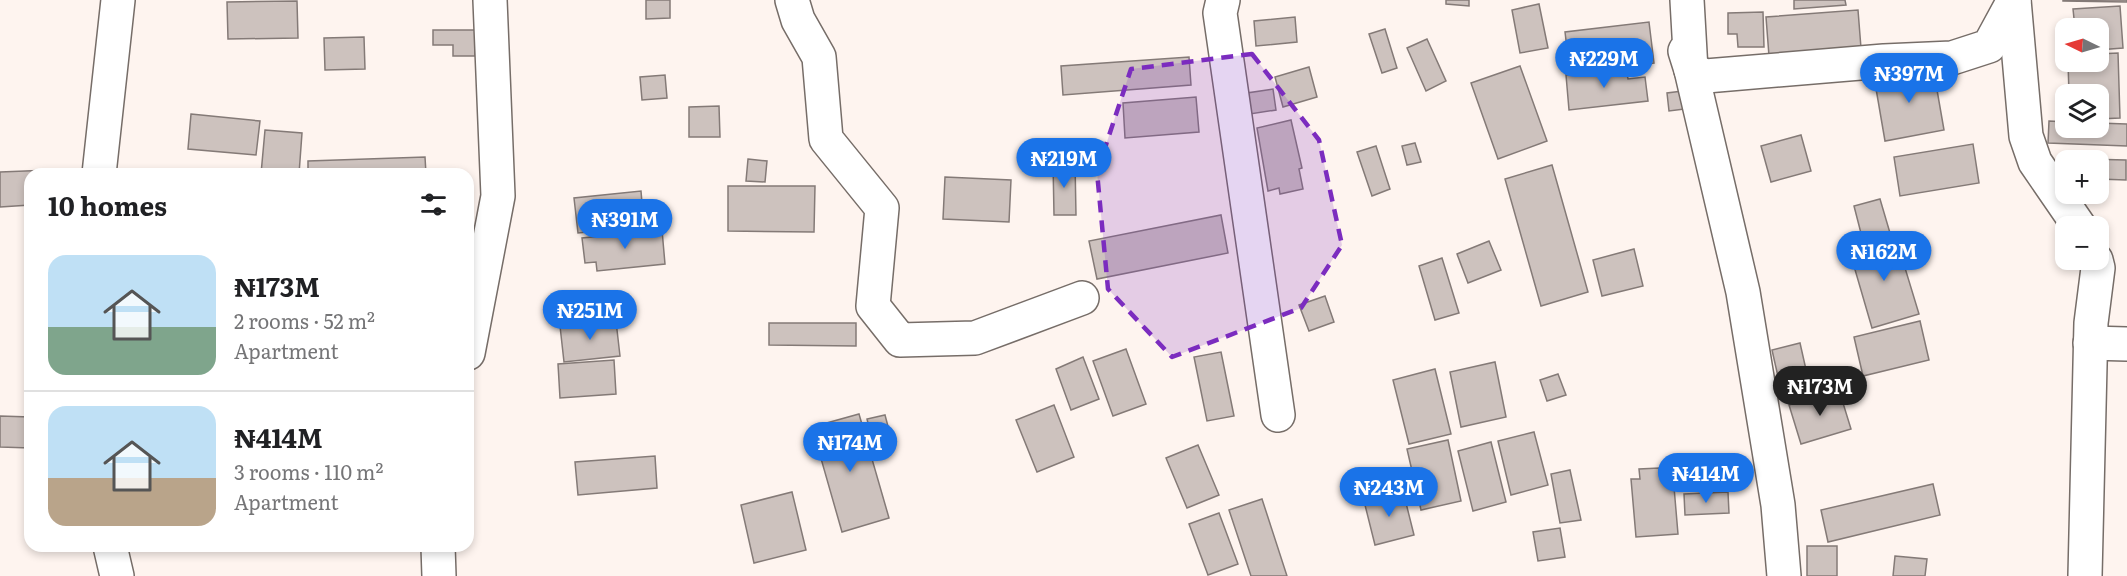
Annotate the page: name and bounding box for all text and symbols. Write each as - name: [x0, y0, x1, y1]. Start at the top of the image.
- north arrow: [2055, 18, 2109, 72]
- map controls: [2055, 18, 2109, 270]
- pin: ₦229M: [1562, 38, 1646, 89]
- text: ₦229M: [1569, 42, 1639, 72]
- pin: ₦397M: [1867, 53, 1951, 104]
- text: ₦397M: [1874, 57, 1944, 87]
- button: layers: [2055, 84, 2109, 138]
- pin: ₦219M: [1022, 138, 1106, 189]
- text: ₦219M: [1030, 142, 1098, 172]
- button: +: [2055, 150, 2109, 204]
- text: 10 homes: [48, 185, 167, 224]
- icon: filters: [417, 188, 450, 221]
- pin: ₦391M: [583, 199, 667, 250]
- text: ₦391M: [591, 203, 659, 233]
- button: −: [2055, 216, 2109, 270]
- pin: ₦162M: [1842, 231, 1926, 282]
- text: ₦162M: [1850, 235, 1918, 265]
- text: ₦173M: [234, 266, 320, 305]
- icon: home: [96, 279, 168, 351]
- pin: ₦251M: [548, 290, 632, 341]
- text: ₦251M: [557, 294, 623, 324]
- text: 2 rooms · 52 m²: [234, 305, 375, 335]
- text: Apartment: [234, 335, 339, 365]
- pin: ₦173M: [1778, 366, 1862, 417]
- text: ₦173M: [1787, 370, 1853, 400]
- text: ₦414M: [234, 417, 323, 456]
- pin: ₦174M: [808, 422, 892, 473]
- text: ₦174M: [817, 426, 883, 456]
- icon: home: [96, 430, 168, 502]
- pin: ₦414M: [1664, 453, 1748, 504]
- text: 3 rooms · 110 m²: [234, 456, 383, 486]
- text: ₦414M: [1672, 457, 1740, 487]
- pin: ₦243M: [1347, 467, 1431, 518]
- text: ₦243M: [1354, 471, 1424, 501]
- text: Apartment: [234, 486, 339, 516]

